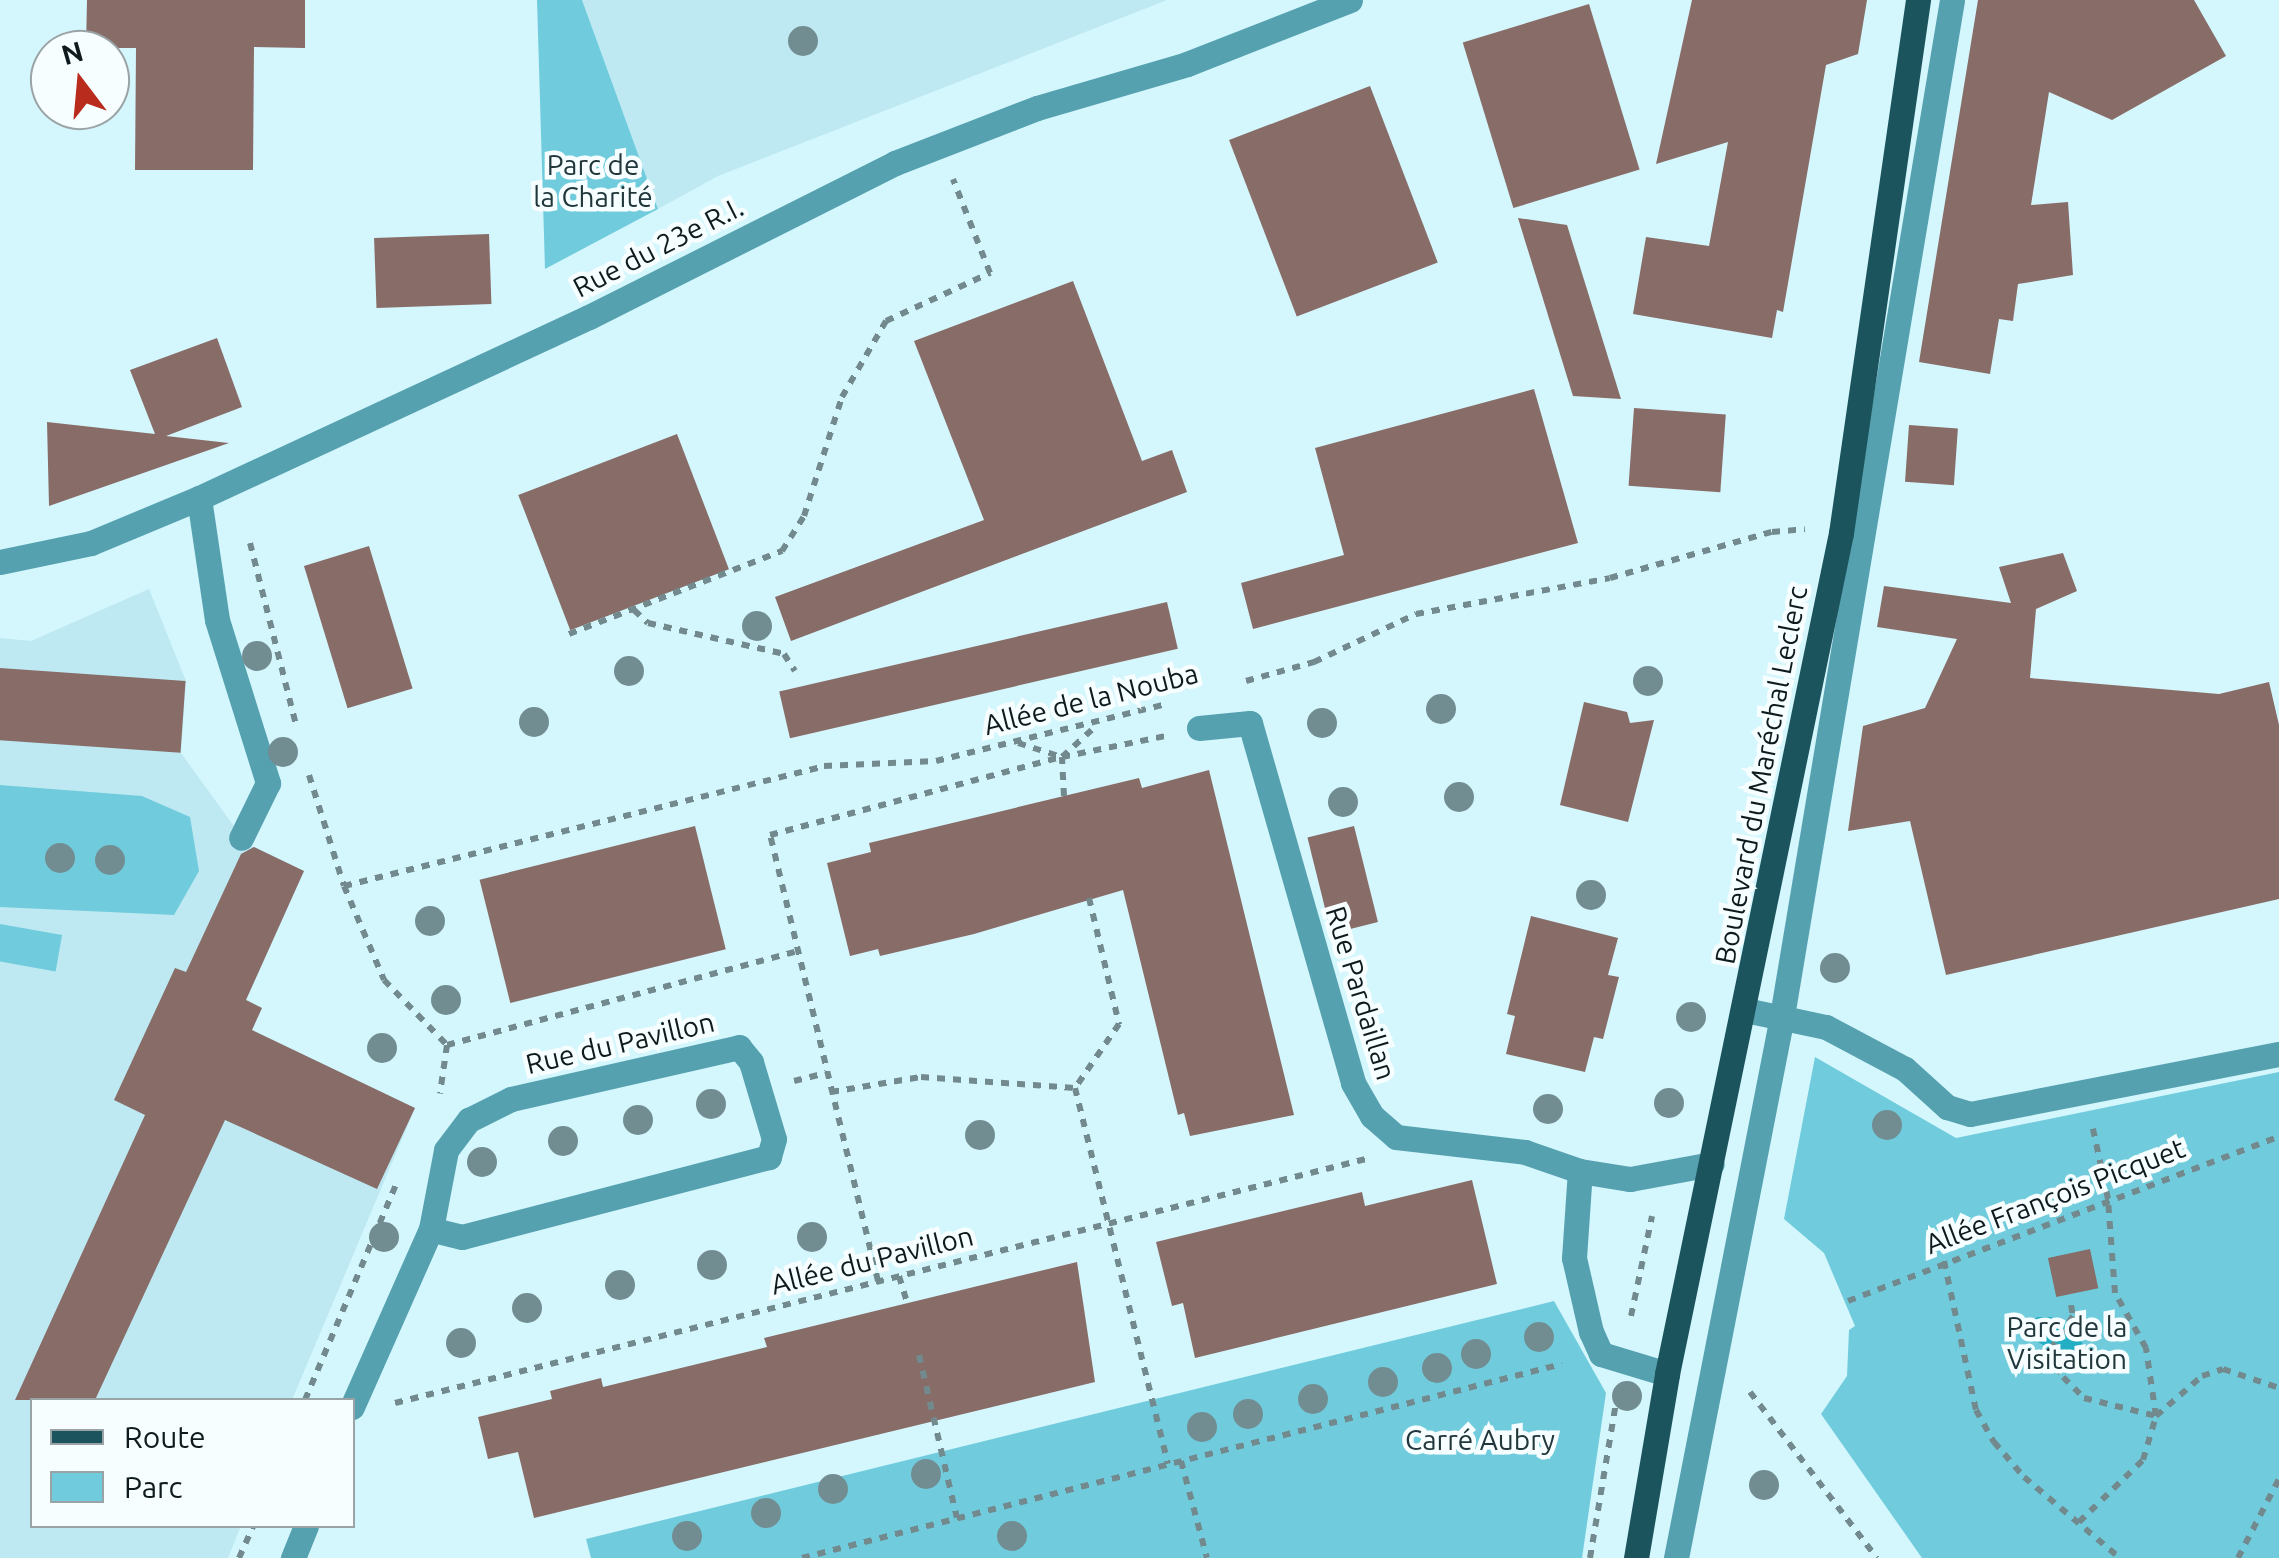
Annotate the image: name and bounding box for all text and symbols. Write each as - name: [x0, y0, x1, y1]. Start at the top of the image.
- north arrow: [30, 30, 130, 130]
- text: N: [58, 35, 86, 70]
- park label: Parc de la Charité: [533, 148, 653, 214]
- street label: Rue du 23e R.I.: [567, 190, 749, 304]
- street label: Boulevard du Maréchal Leclerc: [1708, 583, 1814, 967]
- street label: Allée de la Nouba: [980, 656, 1202, 742]
- street label: Rue Pardaillan: [1319, 902, 1403, 1084]
- street label: Rue du Pavillon: [522, 1005, 718, 1081]
- street label: Allée François Picquet: [1920, 1131, 2190, 1261]
- street label: Allée du Pavillon: [767, 1219, 977, 1301]
- park label: Parc de la Visitation: [2007, 1310, 2127, 1376]
- legend: [30, 1398, 355, 1528]
- text: Route: [124, 1420, 206, 1454]
- park label: Carré Aubry: [1405, 1423, 1555, 1457]
- text: Parc: [124, 1470, 182, 1504]

